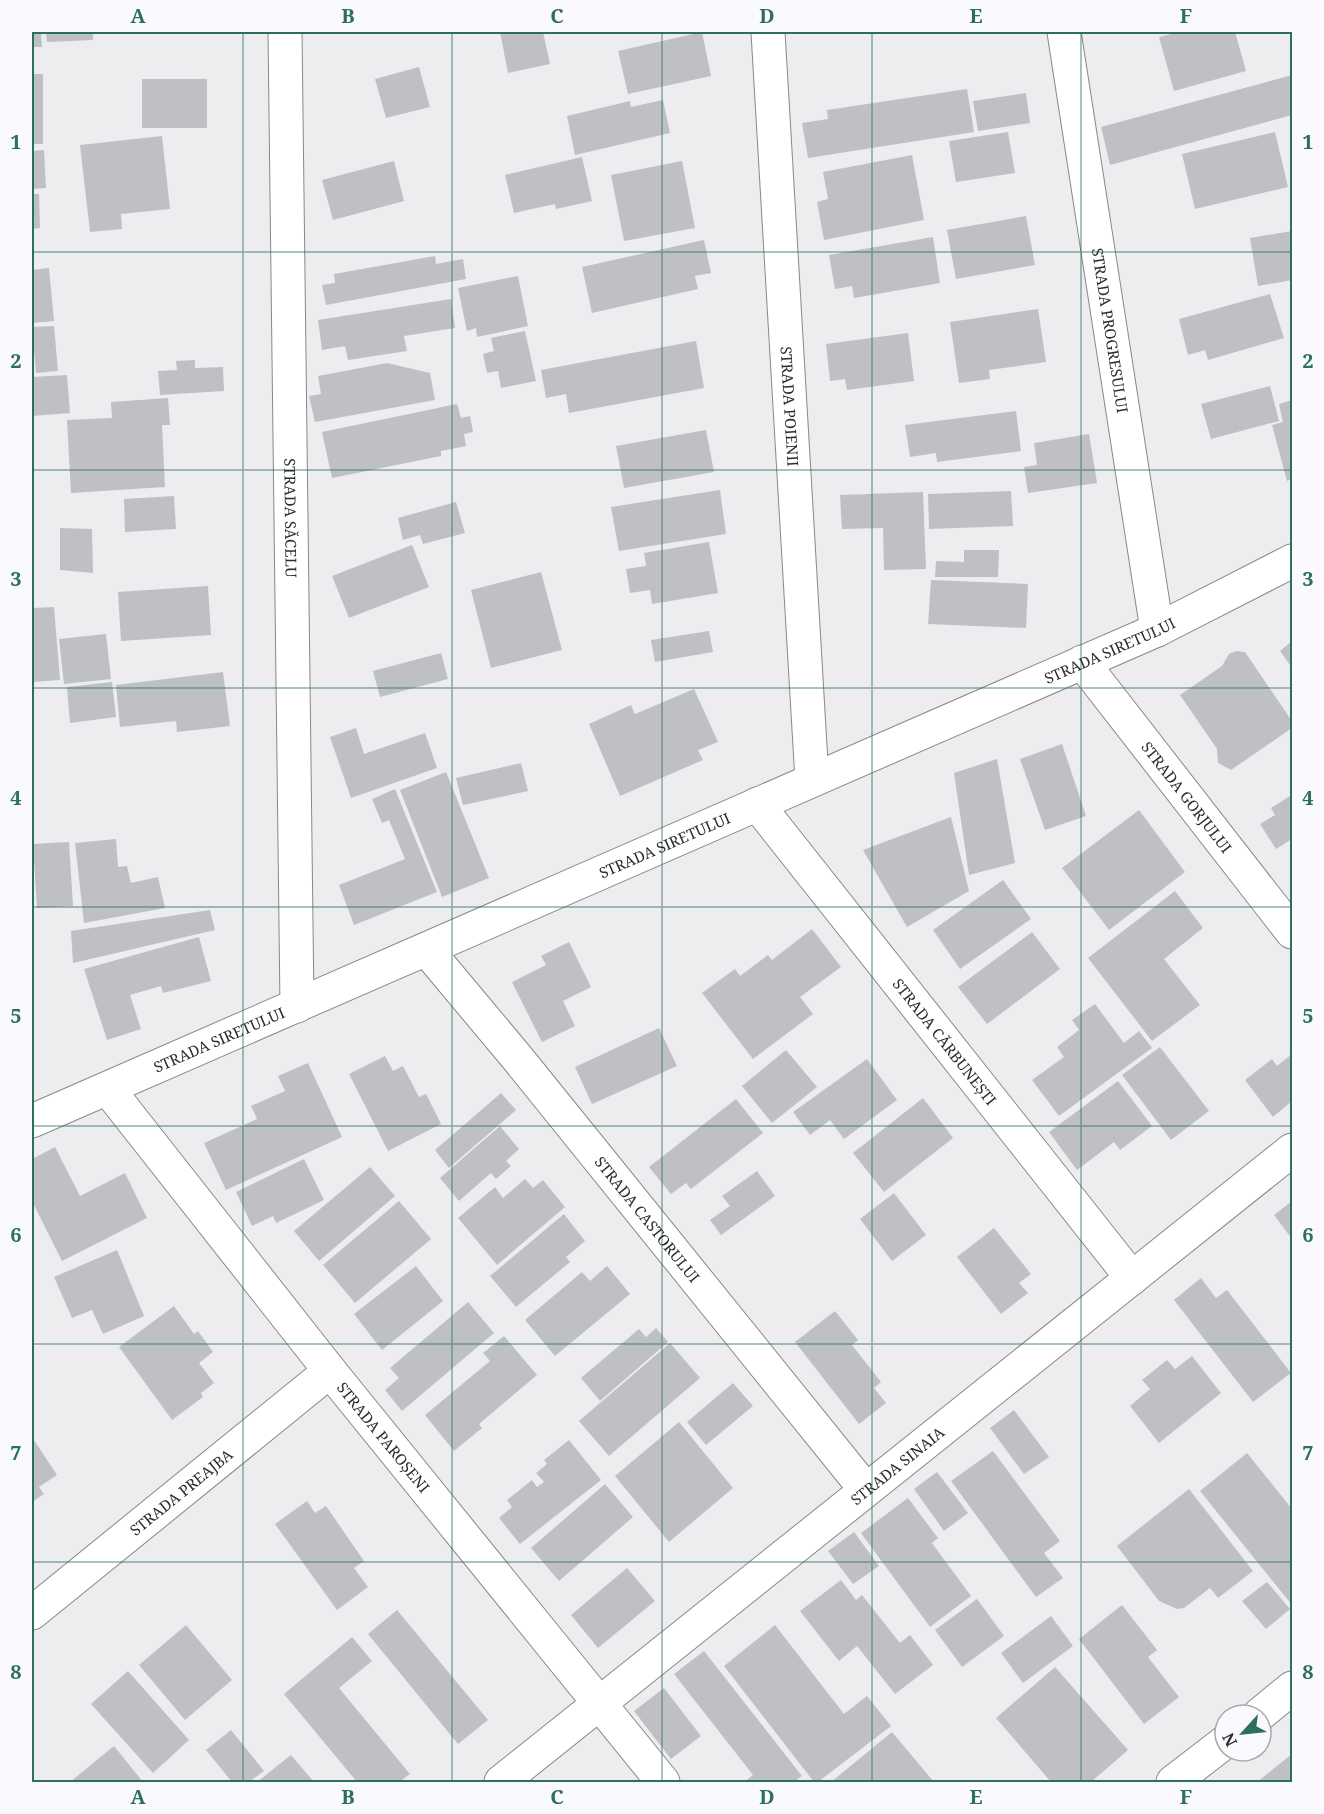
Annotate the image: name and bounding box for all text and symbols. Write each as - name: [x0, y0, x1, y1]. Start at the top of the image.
- text: A: [130, 2, 146, 29]
- text: B: [341, 2, 355, 29]
- text: C: [550, 2, 564, 29]
- text: D: [759, 2, 775, 29]
- text: E: [969, 2, 983, 29]
- text: F: [1180, 2, 1192, 29]
- text: 1: [10, 128, 22, 155]
- text: 1: [1302, 128, 1314, 155]
- street label: STRADA PROGRESULUI: [1088, 246, 1133, 414]
- street label: STRADA POIENII: [777, 346, 804, 467]
- text: 2: [10, 347, 22, 374]
- text: 2: [1302, 347, 1314, 374]
- street label: STRADA SĂCELU: [280, 458, 302, 578]
- text: 3: [10, 565, 22, 592]
- text: 3: [1302, 565, 1314, 592]
- street label: STRADA SIRETULUI: [1041, 612, 1179, 688]
- street label: STRADA GORJULUI: [1137, 737, 1237, 857]
- text: 4: [10, 784, 22, 811]
- text: 4: [1302, 784, 1314, 811]
- street label: STRADA SIRETULUI: [596, 808, 733, 882]
- street label: STRADA CĂRBUNEȘTI: [889, 974, 1001, 1109]
- text: 5: [10, 1002, 22, 1029]
- street label: STRADA SIRETULUI: [150, 1002, 288, 1077]
- text: 5: [1302, 1002, 1314, 1029]
- street label: STRADA CASTORULUI: [591, 1152, 704, 1286]
- text: 6: [10, 1221, 22, 1248]
- text: 6: [1302, 1221, 1314, 1248]
- street label: STRADA PAROȘENI: [333, 1378, 434, 1497]
- street label: STRADA SINAIA: [846, 1422, 948, 1509]
- text: 7: [10, 1439, 22, 1466]
- text: 7: [1302, 1439, 1314, 1466]
- street label: STRADA PREAJBA: [125, 1444, 237, 1540]
- text: 8: [10, 1658, 22, 1685]
- text: 8: [1302, 1658, 1314, 1685]
- north arrow: [1213, 1703, 1273, 1763]
- text: N: [1217, 1729, 1242, 1750]
- text: A: [130, 1783, 146, 1810]
- text: B: [341, 1783, 355, 1810]
- text: C: [550, 1783, 564, 1810]
- text: D: [759, 1783, 775, 1810]
- text: E: [969, 1783, 983, 1810]
- text: F: [1180, 1783, 1192, 1810]

